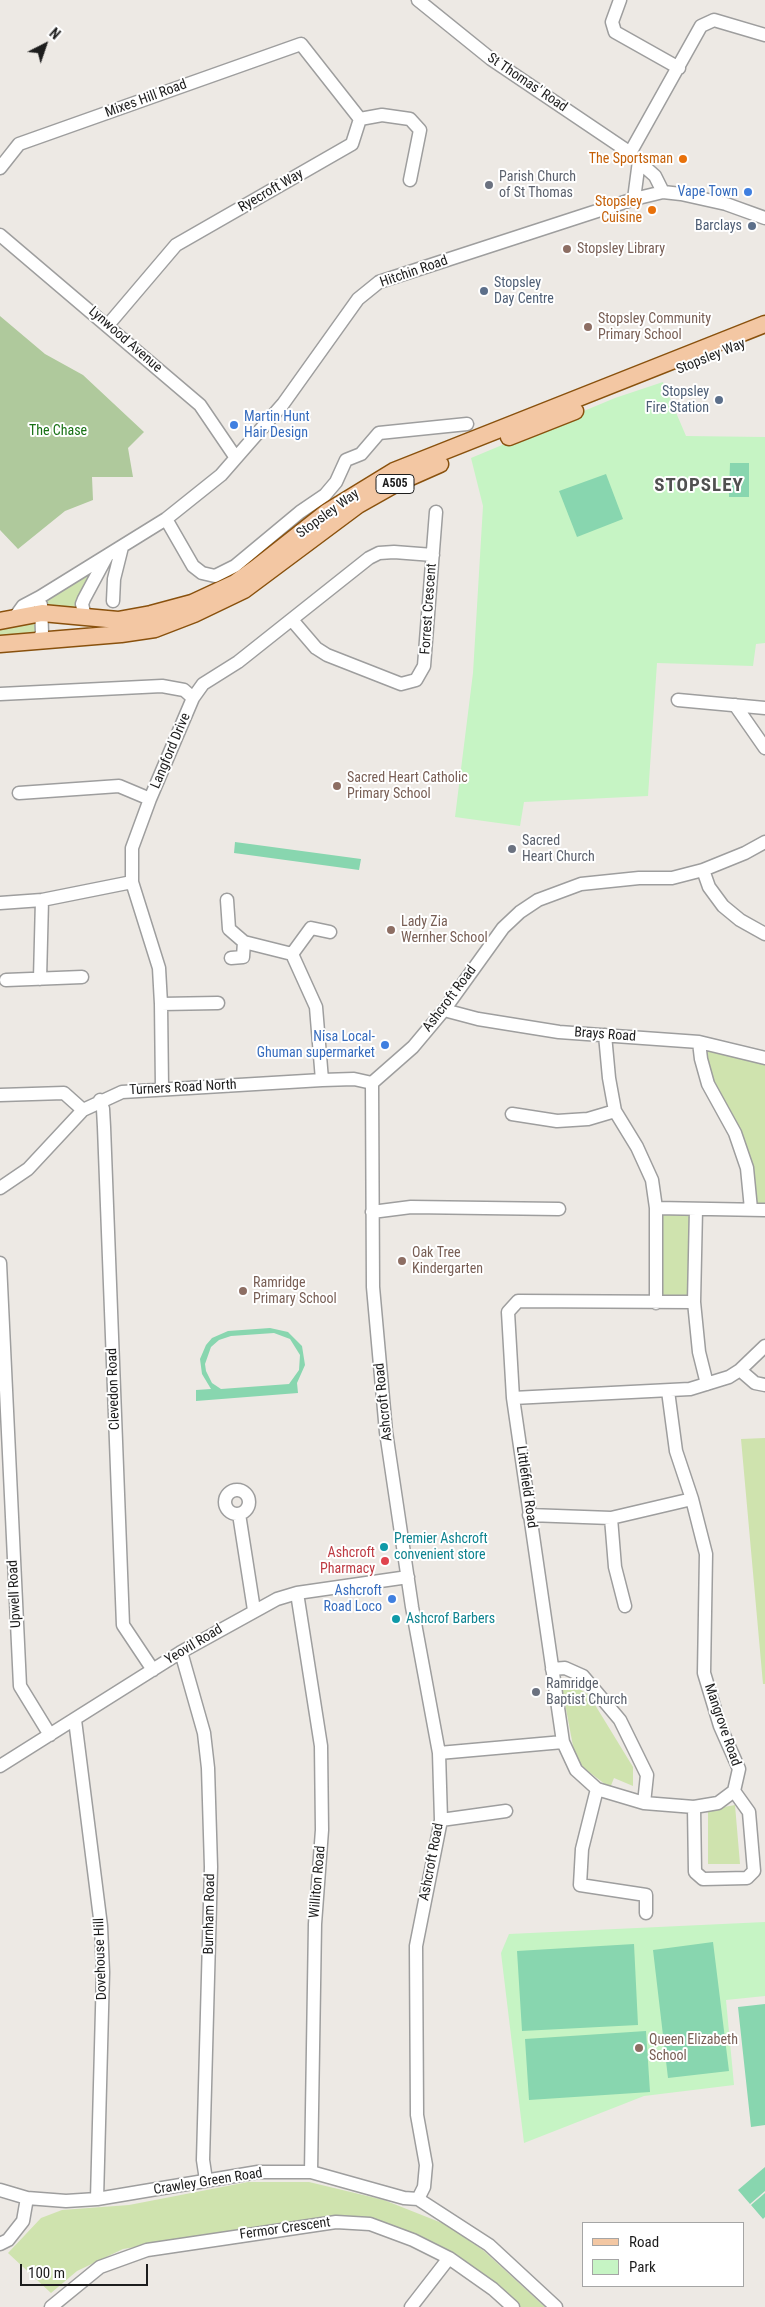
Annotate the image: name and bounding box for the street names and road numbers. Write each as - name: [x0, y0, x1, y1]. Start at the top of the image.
- street label: St Thomas' Road: [484, 50, 570, 116]
- street label: Mixes Hill Road: [103, 76, 189, 122]
- street label: Ryecroft Way: [236, 166, 306, 216]
- street label: Hitchin Road: [378, 253, 450, 291]
- street label: Lynwood Avenue: [85, 303, 165, 377]
- street label: Stopsley Way: [674, 336, 748, 378]
- road number: A505: [376, 474, 414, 494]
- street label: Stopsley Way: [293, 486, 363, 542]
- street label: Forrest Crescent: [417, 563, 441, 655]
- street label: Langford Drive: [147, 711, 195, 791]
- street label: Ashcroft Road: [420, 963, 480, 1035]
- street label: Brays Road: [574, 1024, 636, 1046]
- street label: Turners Road North: [129, 1077, 237, 1099]
- street label: Clevedon Road: [104, 1348, 124, 1430]
- street label: Ashcroft Road: [372, 1362, 396, 1442]
- street label: Littlefield Road: [512, 1445, 540, 1529]
- street label: Upwell Road: [5, 1560, 25, 1628]
- street label: Yeovil Road: [162, 1621, 226, 1669]
- street label: Mangrove Road: [700, 1682, 744, 1768]
- street label: Ashcroft Road: [416, 1822, 448, 1902]
- street label: Williton Road: [306, 1845, 330, 1919]
- street label: Burnham Road: [201, 1873, 219, 1955]
- street label: Dovehouse Hill: [91, 1918, 111, 2000]
- street label: Crawley Green Road: [152, 2165, 264, 2199]
- street label: Fermor Crescent: [239, 2214, 331, 2244]

